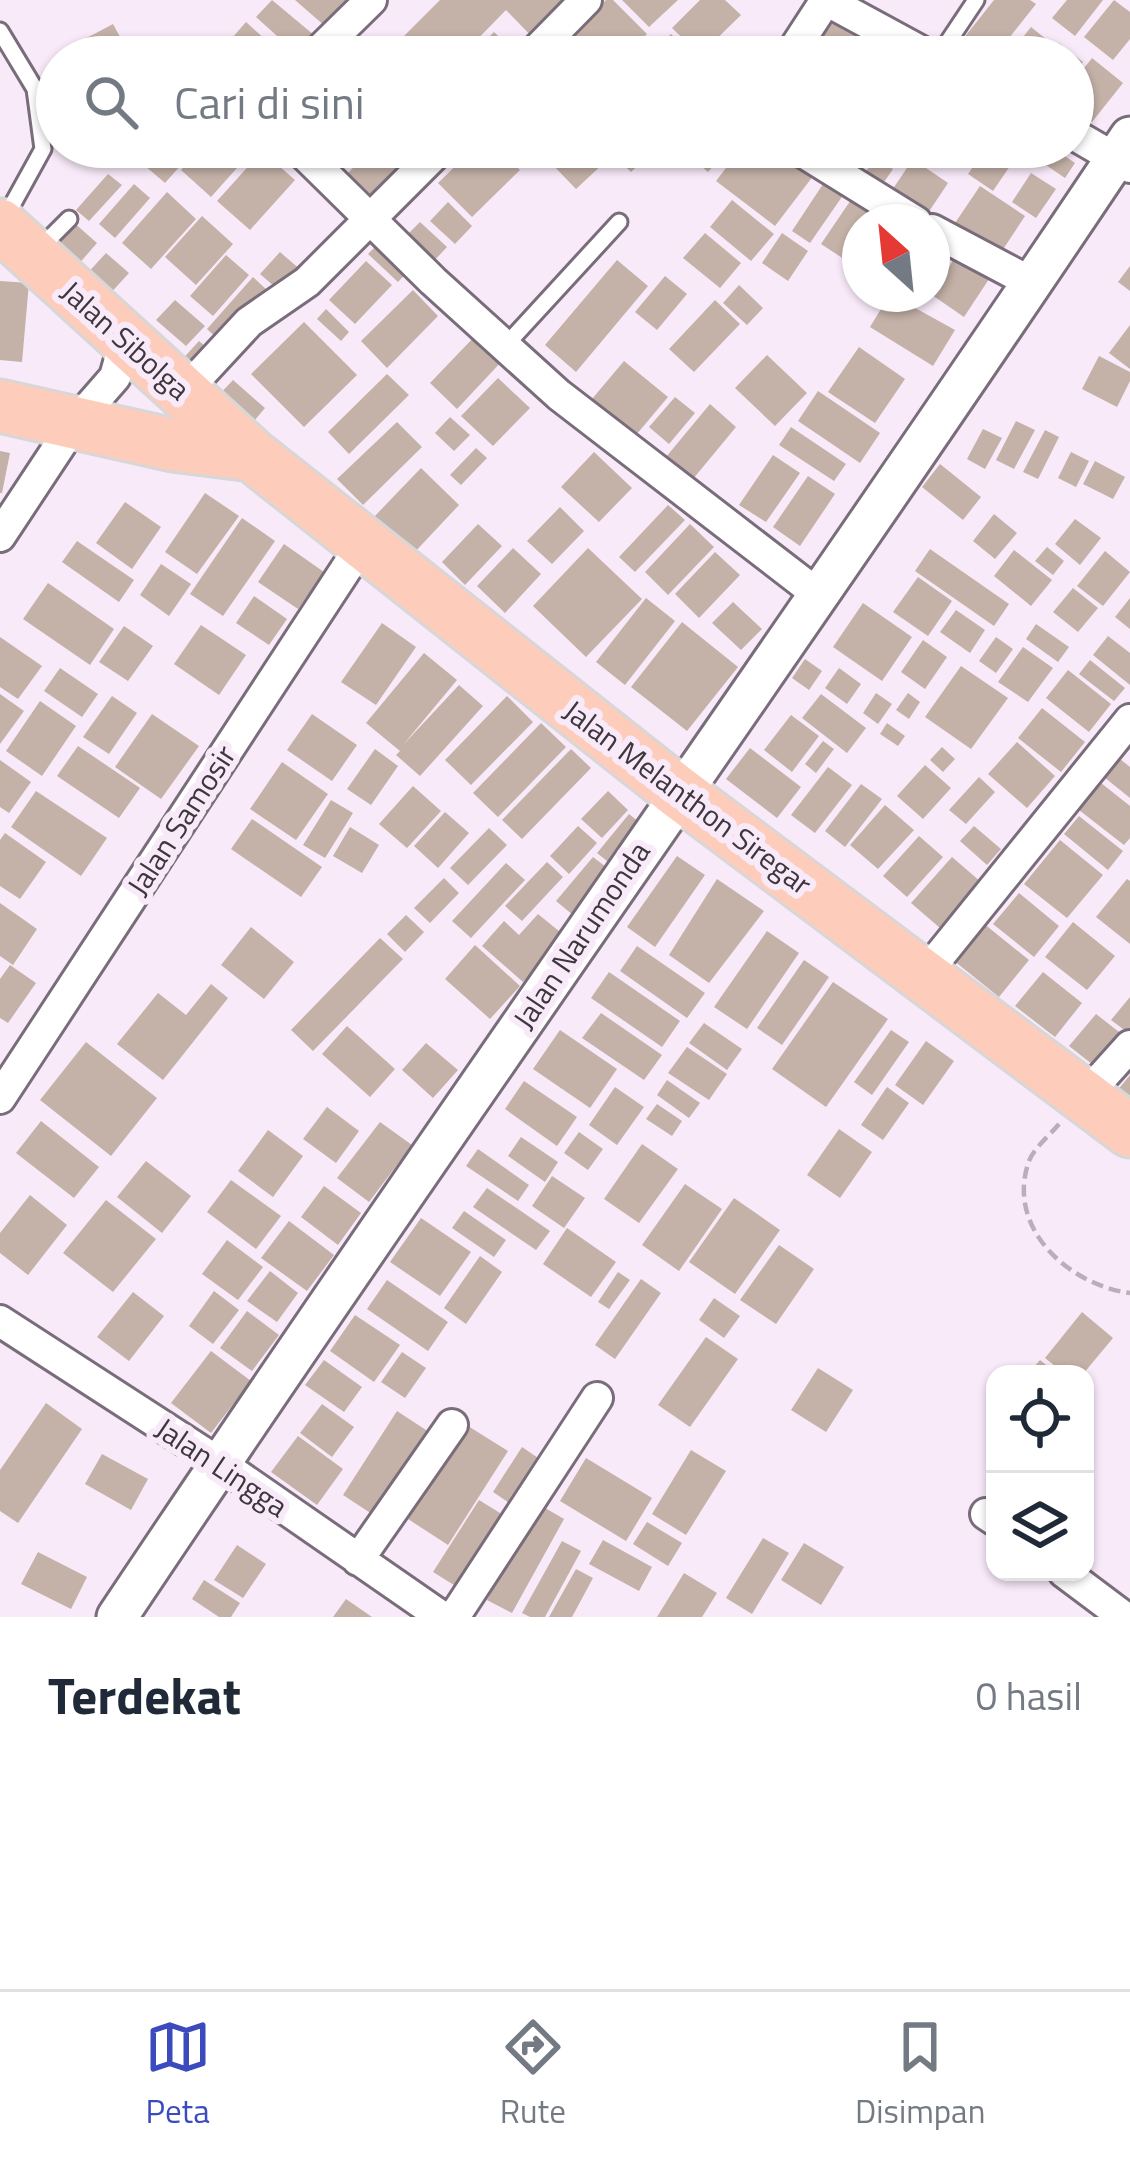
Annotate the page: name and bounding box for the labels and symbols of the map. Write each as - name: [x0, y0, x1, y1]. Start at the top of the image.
- north arrow: [842, 204, 950, 312]
- street label: Jalan Sibolga: [51, 269, 201, 411]
- street label: Jalan Melanthon Siregar: [554, 688, 822, 906]
- street label: Jalan Samosir: [115, 736, 247, 904]
- street label: Jalan Narumonda: [501, 832, 661, 1038]
- street label: Jalan Lingga: [146, 1406, 298, 1528]

